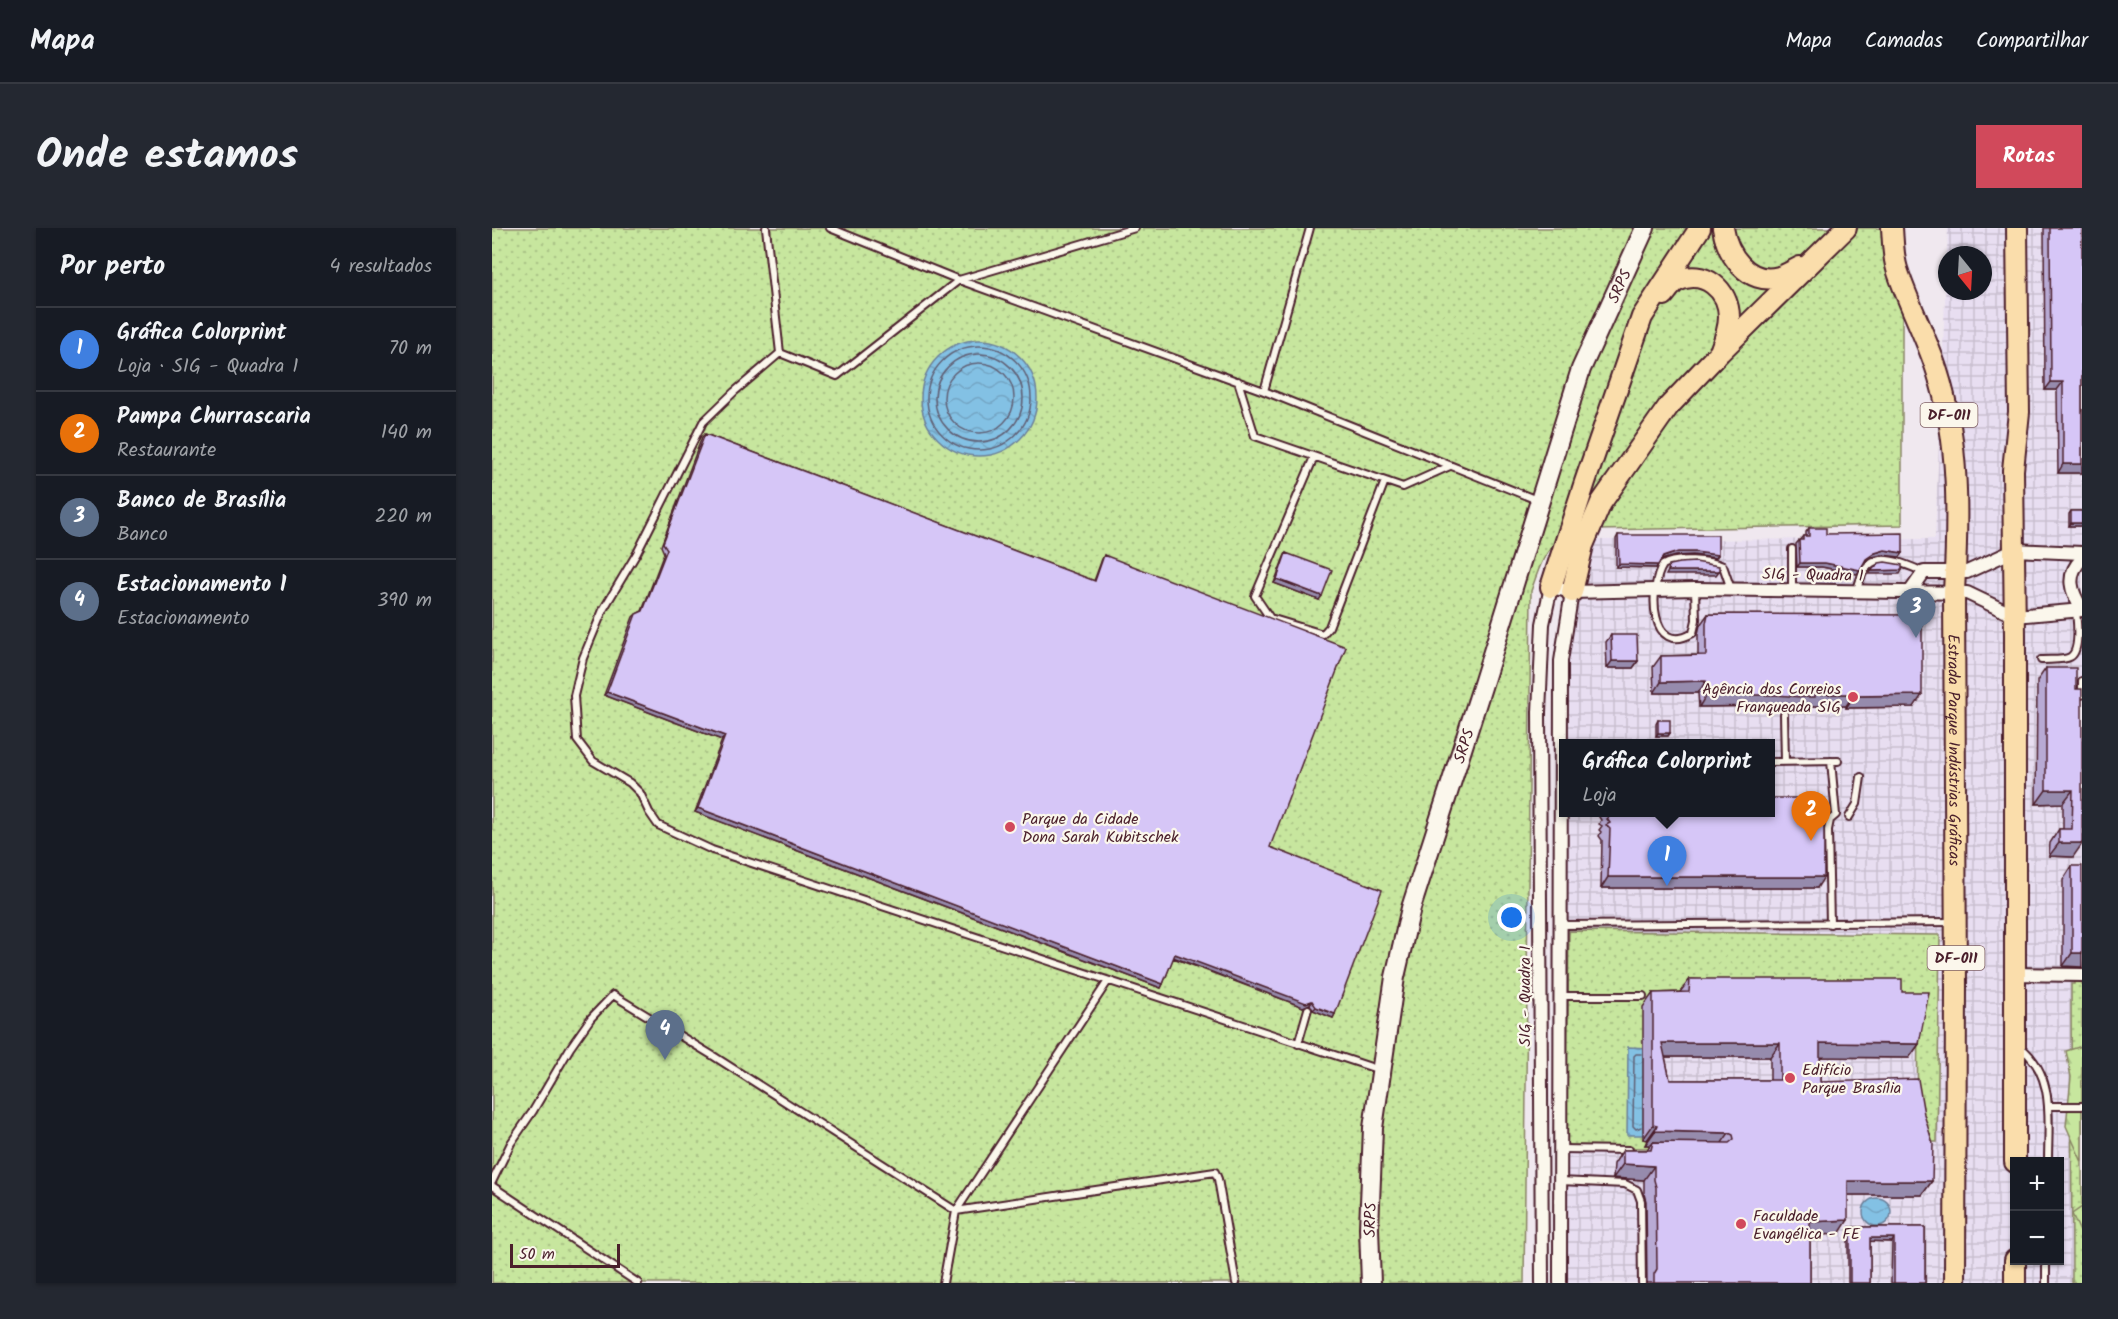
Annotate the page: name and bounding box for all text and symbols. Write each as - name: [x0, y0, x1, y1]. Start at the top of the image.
- text: Mapa: [30, 19, 95, 64]
- text: Mapa: [1785, 25, 1832, 58]
- text: Camadas: [1865, 25, 1943, 58]
- text: Compartilhar: [1976, 25, 2088, 58]
- text: Onde estamos: [36, 123, 298, 190]
- button: Rotas: [1976, 125, 2082, 188]
- text: Por perto: [60, 246, 165, 288]
- north arrow: [1938, 246, 1992, 300]
- text: 4 resultados: [330, 251, 432, 283]
- street label: SRPS: [1601, 265, 1639, 308]
- text: Gráfica Colorprint: [117, 316, 286, 351]
- text: 1: [76, 333, 83, 365]
- text: 70 m: [389, 333, 432, 365]
- text: Loja · SIG - Quadra 1: [117, 351, 299, 383]
- text: Pampa Churrascaria: [117, 400, 311, 435]
- road number: DF-011: [1920, 403, 1978, 427]
- text: 2: [74, 417, 85, 449]
- text: 140 m: [381, 417, 432, 449]
- text: Restaurante: [117, 435, 216, 467]
- text: Banco de Brasília: [117, 484, 286, 519]
- text: 3: [74, 501, 85, 533]
- text: 220 m: [375, 501, 432, 533]
- text: Banco: [117, 519, 168, 551]
- street label: SIG - Quadra 1: [1762, 562, 1864, 589]
- text: Estacionamento 1: [117, 568, 286, 603]
- text: 4: [74, 585, 85, 617]
- text: 390 m: [377, 585, 432, 617]
- pin: 3: [1896, 588, 1936, 638]
- text: Estacionamento: [117, 603, 249, 635]
- street label: Estrada Parque Indústrias Gráficas: [1940, 634, 1966, 866]
- place label: Agência dos Correios Franqueada SIG: [1702, 677, 1841, 720]
- marker: Agência dos Correios Franqueada SIG: [1846, 690, 1860, 704]
- street label: SRPS: [1447, 725, 1482, 767]
- popup: [1559, 739, 1775, 817]
- text: Gráfica Colorprint: [1582, 745, 1752, 780]
- text: Loja: [1582, 780, 1617, 812]
- pin: 2: [1792, 792, 1830, 841]
- place label: Parque da Cidade Dona Sarah Kubitschek: [1022, 807, 1179, 850]
- marker: Parque da Cidade Dona Sarah Kubitschek: [1003, 820, 1017, 834]
- pin: 1: [1648, 836, 1686, 886]
- your location: [1497, 903, 1526, 932]
- street label: SIG - Quadra 1: [1513, 945, 1538, 1047]
- road number: DF-011: [1928, 946, 1984, 970]
- pin: 4: [646, 1010, 684, 1060]
- place label: Edifício Parque Brasília: [1802, 1058, 1901, 1101]
- marker: Edifício Parque Brasília: [1783, 1071, 1797, 1085]
- map controls: [2010, 1157, 2064, 1265]
- button: +: [2010, 1157, 2064, 1211]
- street label: SRPS: [1358, 1202, 1384, 1238]
- place label: Faculdade Evangélica - FE: [1753, 1204, 1861, 1247]
- button: −: [2010, 1211, 2064, 1265]
- marker: Faculdade Evangélica - FE: [1734, 1217, 1748, 1231]
- scale bar: [510, 1241, 620, 1268]
- text: 50 m: [519, 1242, 555, 1267]

